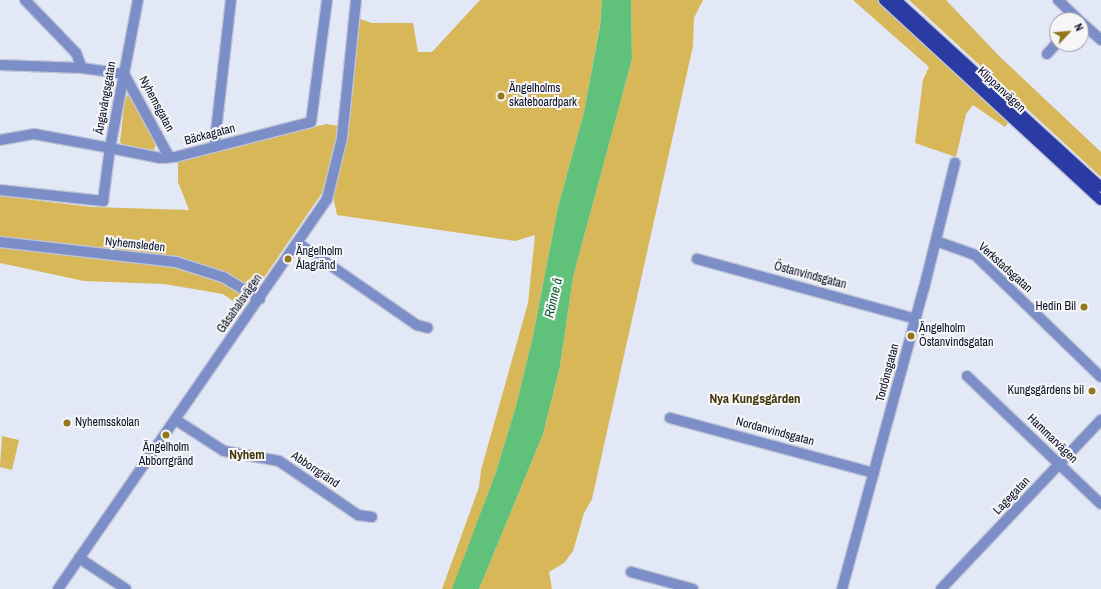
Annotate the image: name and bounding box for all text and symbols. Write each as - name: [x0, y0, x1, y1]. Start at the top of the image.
- north arrow: [1049, 12, 1089, 52]
- text: N: [1071, 21, 1087, 33]
- street label: Ängavångsgatan: [92, 60, 120, 136]
- street label: Klippanvägen: [974, 64, 1028, 116]
- street label: Nyhemsgatan: [135, 74, 177, 134]
- place label: Ängelholms skateboardpark: [509, 82, 577, 110]
- marker: Ängelholms skateboardpark: [496, 91, 506, 101]
- street label: Bäckagatan: [183, 121, 237, 149]
- street label: Nyhemsleden: [104, 235, 166, 255]
- street label: Verkstadsgatan: [975, 240, 1035, 296]
- place label: Ängelholm Ålagränd: [296, 245, 342, 273]
- marker: Ängelholm Ålagränd: [283, 254, 293, 264]
- street label: Östanvindsgatan: [772, 259, 848, 293]
- street label: Gåsahalsvägen: [214, 272, 266, 336]
- water label: Rönne å: [542, 277, 566, 319]
- place label: Hedin Bil: [1036, 300, 1076, 314]
- marker: Hedin Bil: [1079, 302, 1089, 312]
- place label: Ängelholm Östanvindsgatan: [919, 322, 993, 350]
- marker: Ängelholm Östanvindsgatan: [906, 331, 916, 341]
- street label: Tordönsgatan: [873, 342, 903, 404]
- place label: Kungsgårdens bil: [1007, 384, 1084, 398]
- marker: Kungsgårdens bil: [1087, 386, 1097, 396]
- district label: Nya Kungsgården: [709, 391, 801, 407]
- street label: Hammarvägen: [1024, 411, 1080, 467]
- street label: Nordanvindsgatan: [734, 415, 816, 449]
- place label: Nyhemsskolan: [75, 416, 140, 430]
- marker: Nyhemsskolan: [62, 418, 72, 428]
- marker: Ängelholm Abborrgränd: [161, 430, 171, 440]
- place label: Ängelholm Abborrgränd: [139, 441, 193, 469]
- district label: Nyhem: [229, 447, 265, 463]
- street label: Abborrgränd: [288, 449, 342, 491]
- street label: Lagegatan: [991, 474, 1033, 518]

